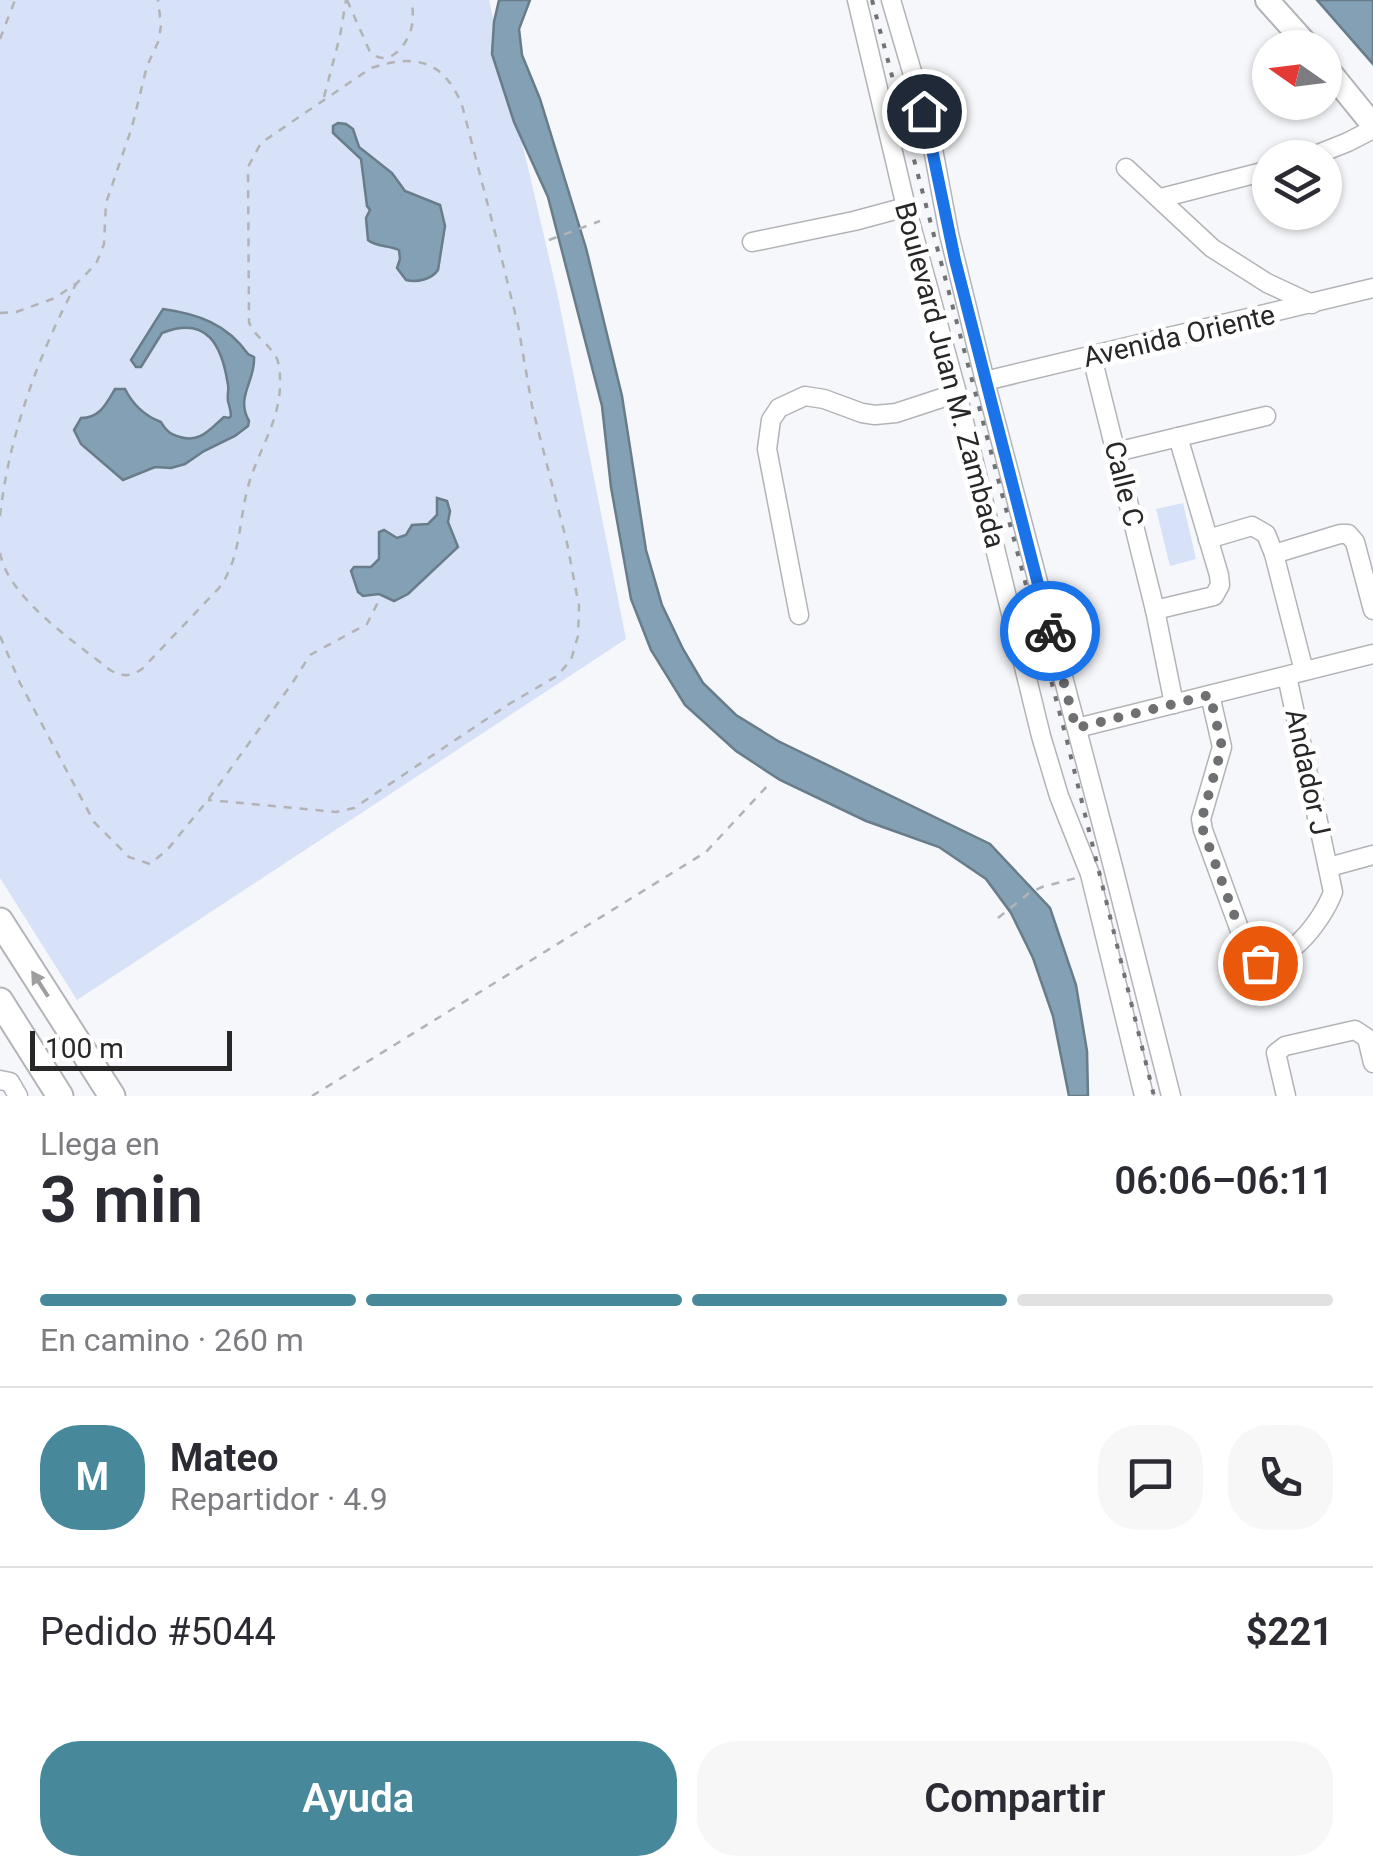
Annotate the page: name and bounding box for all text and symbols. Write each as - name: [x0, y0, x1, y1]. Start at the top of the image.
- north arrow: [1252, 30, 1342, 120]
- map controls: [1252, 30, 1342, 230]
- pin: [882, 69, 967, 154]
- icon: home: [897, 84, 952, 139]
- button: layers: [1252, 140, 1342, 230]
- street label: Boulevard Juan M. Zambada: [888, 198, 1012, 552]
- street label: Avenida Oriente: [1080, 298, 1278, 374]
- street label: Calle C: [1097, 438, 1151, 530]
- courier: [1000, 581, 1100, 681]
- icon: bike: [1023, 604, 1078, 659]
- street label: Andador J: [1279, 706, 1337, 838]
- pin: [1218, 921, 1303, 1006]
- icon: bag: [1233, 936, 1288, 991]
- one-way arrow: [32, 971, 50, 998]
- scale bar: [30, 1026, 232, 1070]
- text: 100 m: [45, 1032, 124, 1065]
- text: Llega en: [40, 1125, 160, 1163]
- text: 06:06–06:11: [1114, 1159, 1333, 1203]
- text: 3 min: [40, 1162, 203, 1238]
- text: En camino · 260 m: [40, 1321, 304, 1359]
- button: chat: [1098, 1425, 1203, 1530]
- button: phone: [1228, 1425, 1333, 1530]
- text: Mateo: [170, 1436, 278, 1480]
- text: M: [76, 1455, 109, 1499]
- text: Repartidor · 4.9: [170, 1480, 388, 1518]
- text: Pedido #5044: [40, 1610, 276, 1654]
- text: $221: [1246, 1610, 1333, 1654]
- button: Ayuda: [40, 1741, 677, 1856]
- button: Compartir: [697, 1741, 1333, 1856]

